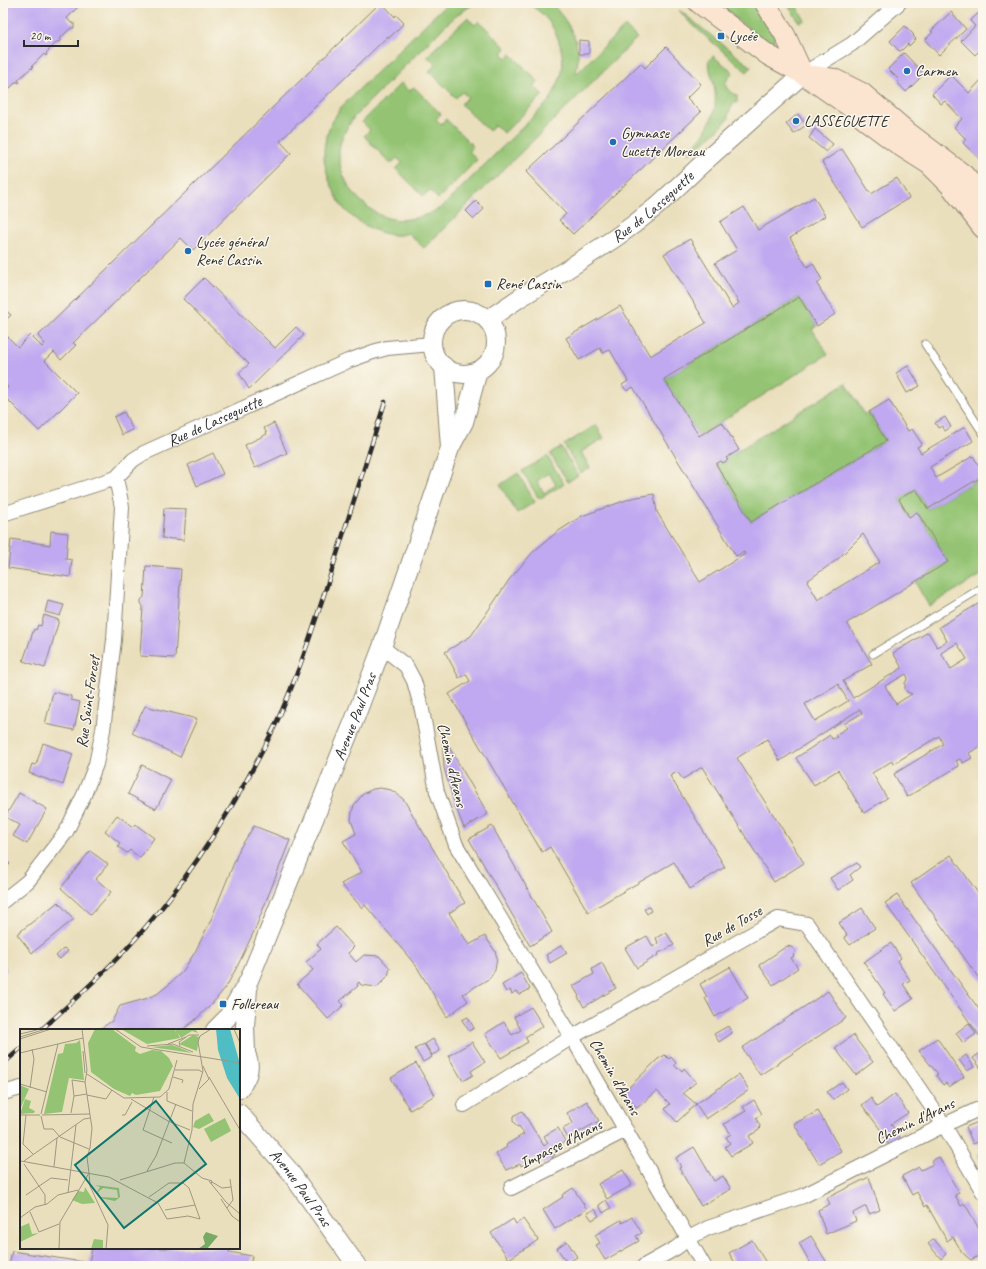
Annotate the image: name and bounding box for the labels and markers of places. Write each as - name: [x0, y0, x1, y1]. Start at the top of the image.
- place label: Lycée: [729, 26, 759, 46]
- marker: Lycée: [716, 31, 726, 41]
- place label: Carmen: [915, 61, 958, 81]
- marker: Carmen: [902, 66, 912, 76]
- place label: LASSEGUETTE: [804, 111, 890, 131]
- marker: LASSEGUETTE: [791, 116, 801, 126]
- place label: Gymnase Lucette Moreau: [621, 123, 705, 161]
- marker: Gymnase Lucette Moreau: [608, 137, 618, 147]
- place label: Lycée général René Cassin: [196, 232, 270, 270]
- marker: Lycée général René Cassin: [183, 246, 193, 256]
- place label: René Cassin: [496, 274, 562, 294]
- marker: René Cassin: [483, 279, 493, 289]
- place label: Follereau: [231, 994, 279, 1014]
- marker: Follereau: [218, 999, 228, 1009]

